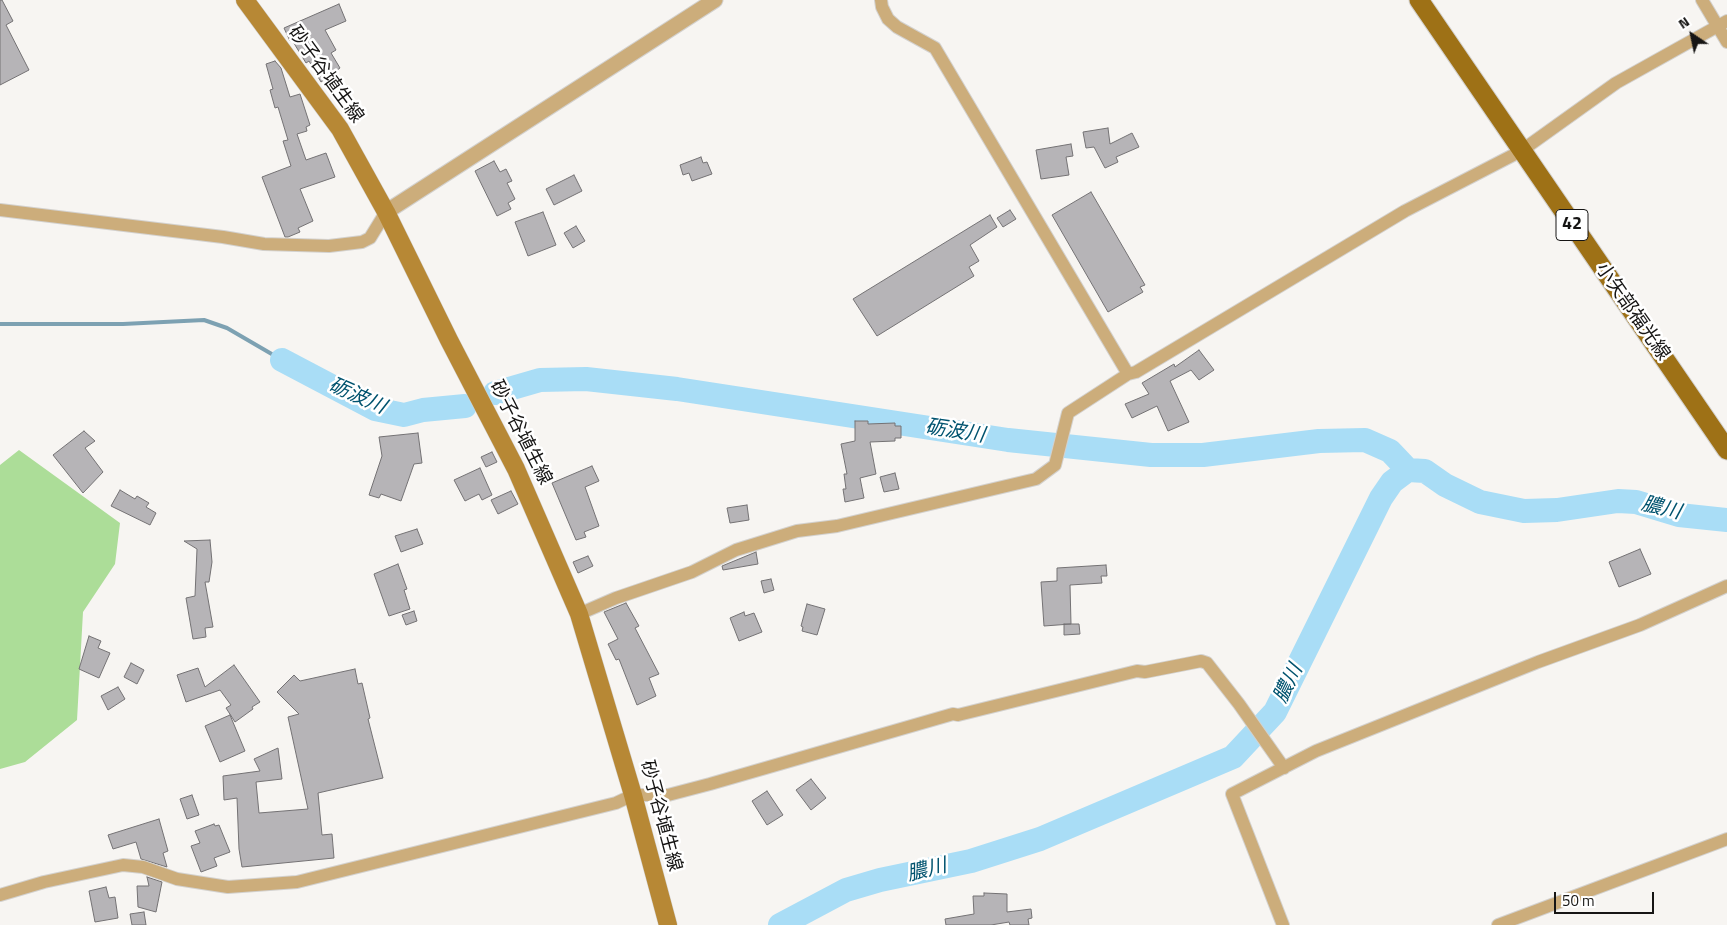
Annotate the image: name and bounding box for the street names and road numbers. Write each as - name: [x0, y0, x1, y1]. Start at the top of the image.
- street label: 砂子谷埴生線: [282, 22, 368, 128]
- road number: 42: [1556, 210, 1588, 240]
- street label: 小矢部福光線: [1590, 259, 1674, 365]
- street label: 砂子谷埴生線: [484, 377, 556, 489]
- street label: 砂子谷埴生線: [634, 758, 686, 874]

